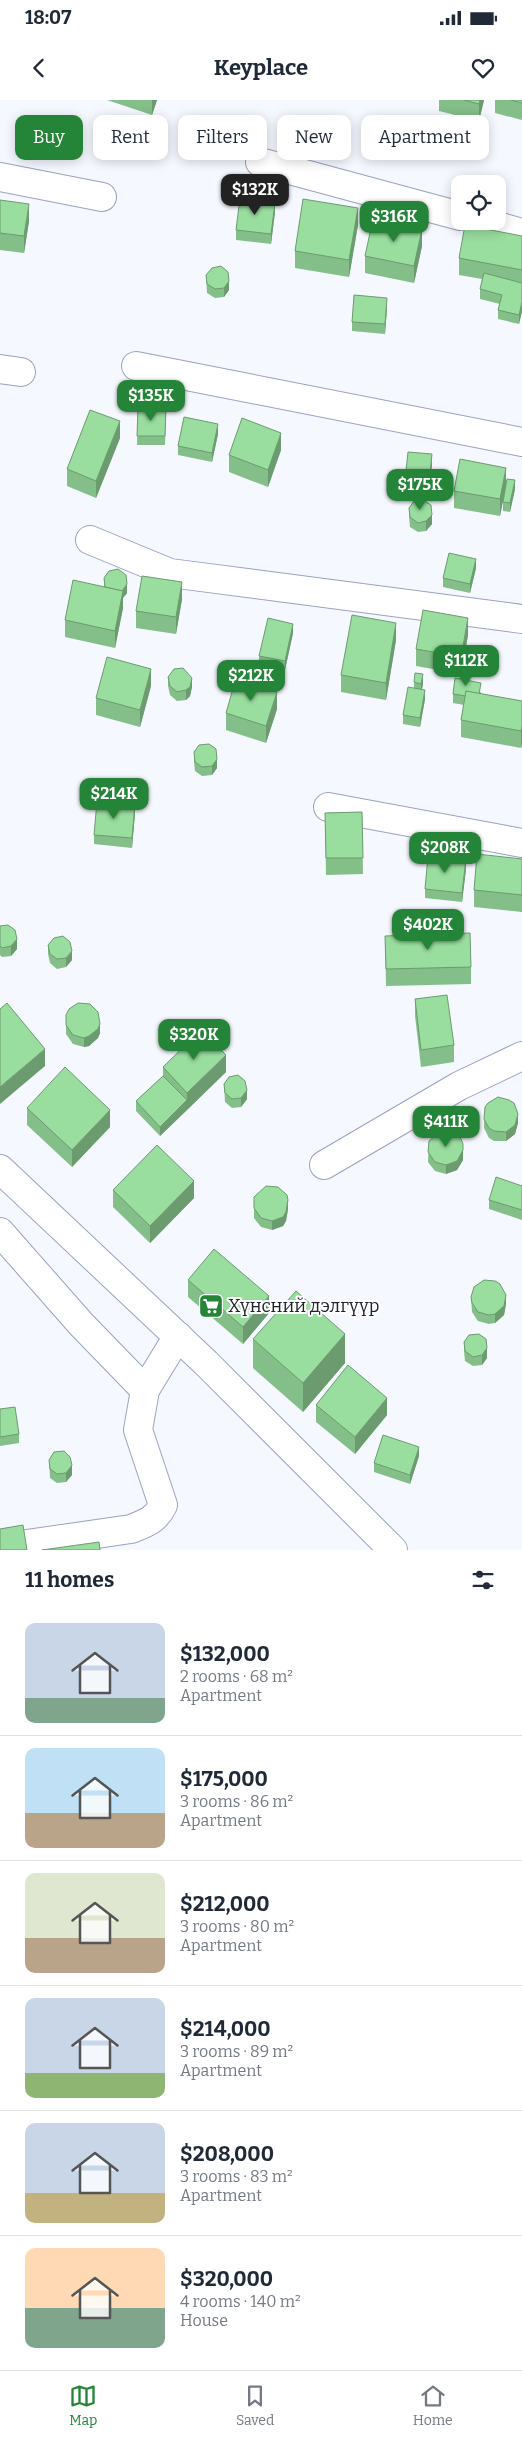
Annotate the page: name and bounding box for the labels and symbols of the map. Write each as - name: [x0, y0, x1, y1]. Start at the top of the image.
- pin: $132K: [220, 174, 290, 216]
- pin: $316K: [359, 200, 429, 243]
- pin: $135K: [116, 380, 186, 422]
- pin: $175K: [385, 468, 455, 511]
- pin: $112K: [431, 644, 501, 687]
- pin: $212K: [216, 660, 286, 702]
- pin: $214K: [79, 778, 149, 820]
- pin: $208K: [410, 832, 480, 874]
- pin: $402K: [393, 908, 463, 951]
- pin: $320K: [159, 1018, 229, 1061]
- pin: $411K: [411, 1106, 481, 1148]
- supermarket icon: Хүнсний дэлгүүр: [198, 1293, 224, 1319]
- place label: Хүнсний дэлгүүр: [228, 1295, 379, 1317]

